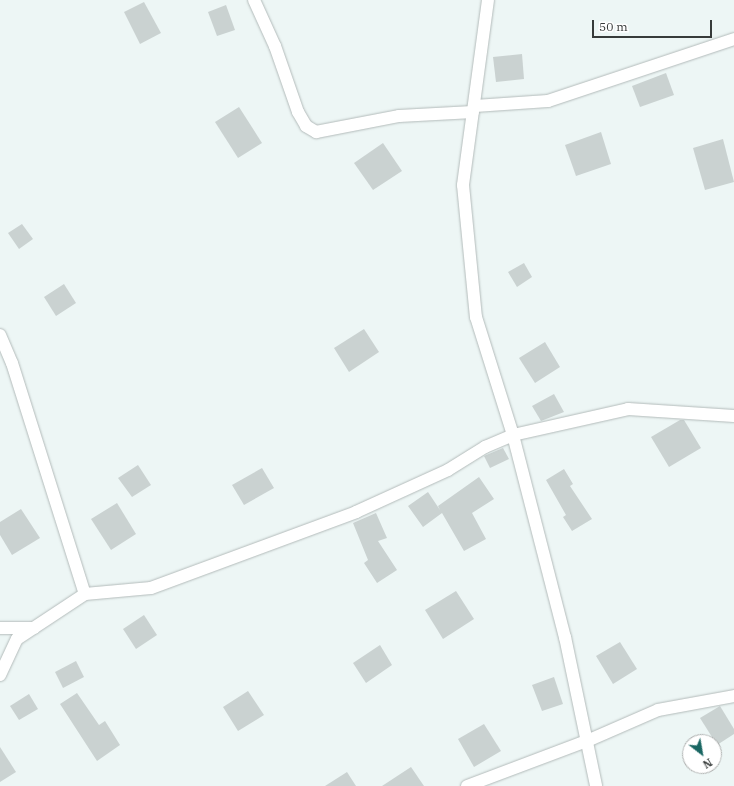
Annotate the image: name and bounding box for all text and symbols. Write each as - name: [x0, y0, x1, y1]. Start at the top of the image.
- scale bar: [594, 12, 714, 38]
- text: 50 m: [599, 19, 628, 34]
- north arrow: [682, 734, 722, 774]
- text: N: [700, 755, 715, 772]

